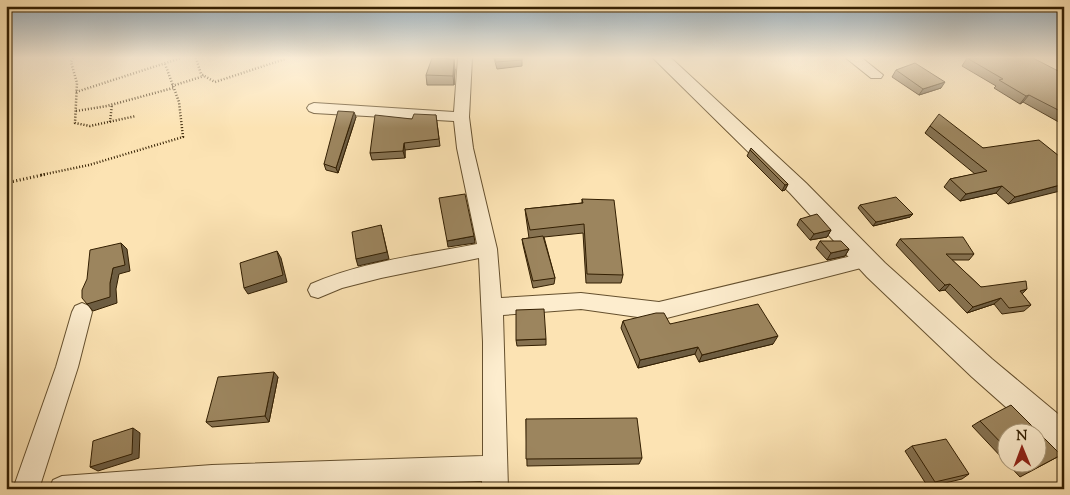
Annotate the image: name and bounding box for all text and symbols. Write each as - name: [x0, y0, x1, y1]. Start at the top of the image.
- north arrow: [998, 422, 1048, 472]
- text: N: [1016, 427, 1028, 447]

